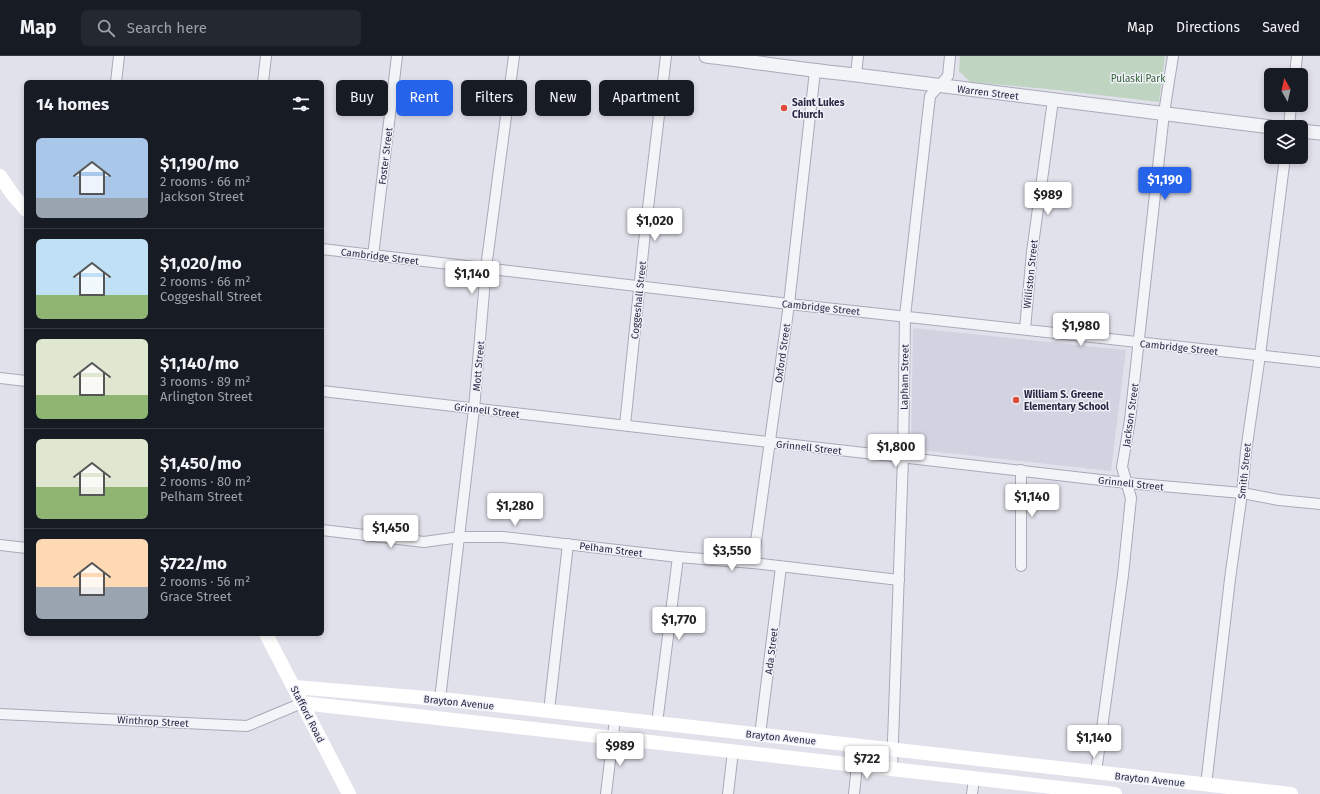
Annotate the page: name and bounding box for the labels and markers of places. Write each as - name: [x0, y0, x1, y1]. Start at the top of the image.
- place label: Saint Lukes Church: [792, 97, 845, 121]
- marker: Saint Lukes Church: [779, 103, 789, 113]
- pin: $1,190: [1132, 167, 1198, 201]
- pin: $989: [1024, 182, 1072, 216]
- pin: $1,020: [622, 208, 688, 242]
- pin: $1,140: [439, 261, 505, 295]
- pin: $1,980: [1048, 313, 1114, 347]
- place label: William S. Greene Elementary School: [1024, 389, 1109, 413]
- marker: William S. Greene Elementary School: [1011, 395, 1021, 405]
- pin: $1,800: [863, 434, 929, 468]
- pin: $1,140: [999, 484, 1065, 518]
- pin: $1,280: [482, 493, 548, 527]
- pin: $1,450: [358, 515, 424, 549]
- pin: $3,550: [699, 538, 765, 572]
- pin: $1,770: [646, 607, 712, 641]
- pin: $1,140: [1061, 725, 1127, 759]
- pin: $989: [596, 733, 644, 767]
- pin: $722: [843, 746, 891, 780]

